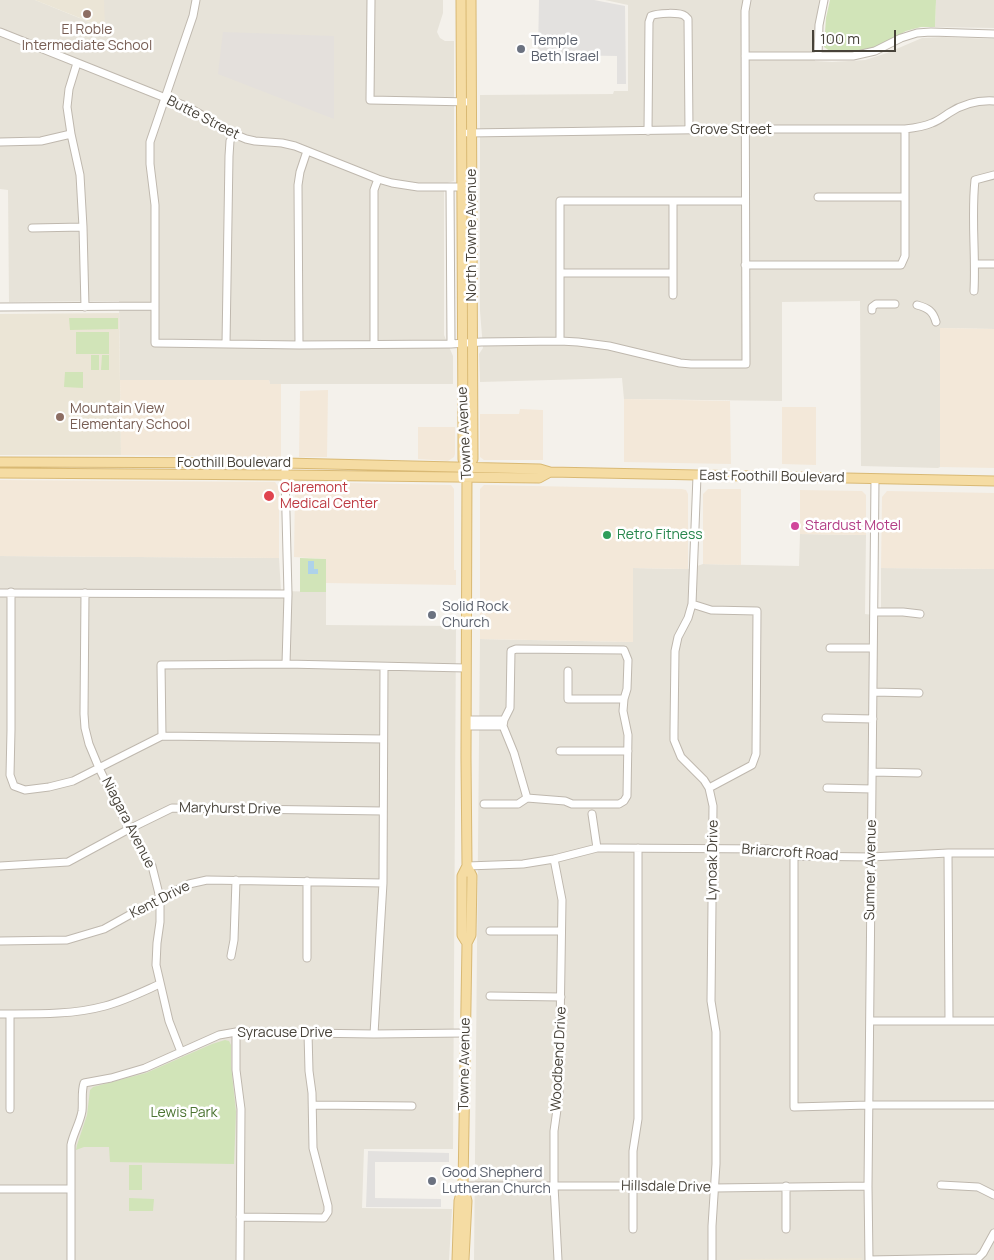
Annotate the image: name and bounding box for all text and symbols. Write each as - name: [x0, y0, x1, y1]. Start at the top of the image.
- marker: El Roble Intermediate School: [81, 8, 93, 20]
- scale bar: [814, 20, 898, 52]
- place label: El Roble Intermediate School: [22, 22, 152, 54]
- text: 100 m: [820, 28, 860, 49]
- place label: Temple Beth Israel: [531, 33, 599, 65]
- marker: Temple Beth Israel: [515, 43, 527, 55]
- street label: Butte Street: [164, 92, 242, 144]
- street label: Grove Street: [690, 122, 772, 138]
- street label: North Towne Avenue: [464, 169, 480, 301]
- street label: Towne Avenue: [454, 386, 476, 480]
- place label: Mountain View Elementary School: [70, 401, 190, 434]
- marker: Mountain View Elementary School: [54, 411, 66, 423]
- street label: Foothill Boulevard: [177, 455, 291, 471]
- street label: East Foothill Boulevard: [699, 467, 845, 487]
- place label: Claremont Medical Center: [280, 480, 378, 512]
- marker: Claremont Medical Center: [262, 489, 276, 503]
- place label: Stardust Motel: [805, 518, 901, 534]
- marker: Stardust Motel: [789, 520, 801, 532]
- place label: Retro Fitness: [617, 527, 703, 543]
- marker: Retro Fitness: [601, 529, 613, 541]
- place label: Solid Rock Church: [442, 599, 508, 632]
- marker: Solid Rock Church: [426, 609, 438, 621]
- street label: Niagara Avenue: [98, 775, 158, 871]
- street label: Maryhurst Drive: [179, 800, 281, 818]
- street label: Sumner Avenue: [862, 819, 880, 921]
- street label: Lynoak Drive: [704, 820, 722, 900]
- street label: Briarcroft Road: [741, 841, 839, 865]
- street label: Kent Drive: [127, 878, 193, 922]
- street label: Woodbend Drive: [548, 1006, 570, 1112]
- street label: Towne Avenue: [456, 1017, 474, 1111]
- street label: Syracuse Drive: [237, 1025, 333, 1041]
- park label: Lewis Park: [150, 1105, 218, 1121]
- place label: Good Shepherd Lutheran Church: [442, 1165, 551, 1198]
- marker: Good Shepherd Lutheran Church: [426, 1175, 438, 1187]
- street label: Hillsdale Drive: [621, 1178, 711, 1196]

